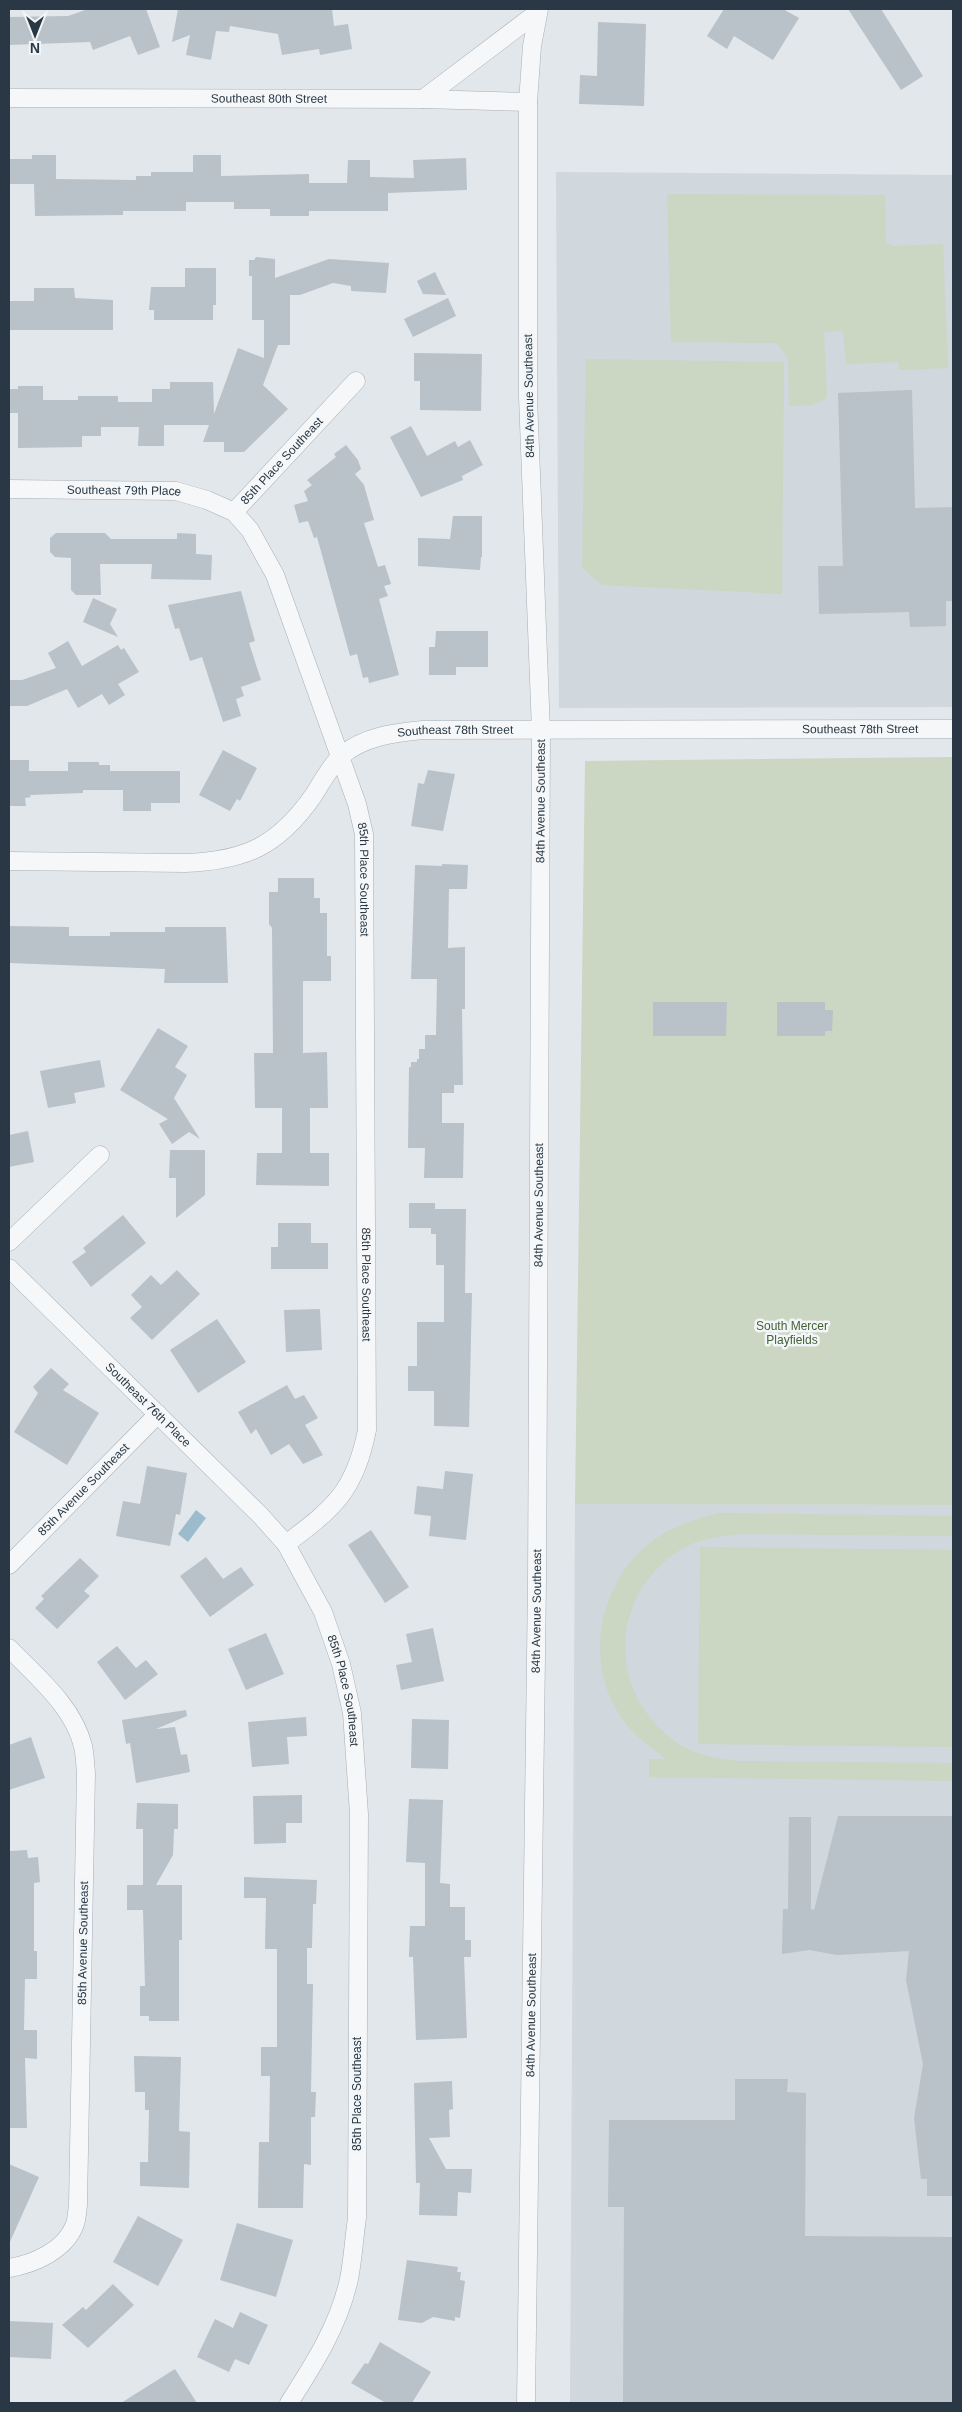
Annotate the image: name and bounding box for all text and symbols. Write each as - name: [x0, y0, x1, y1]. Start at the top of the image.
- north arrow: [10, 10, 60, 60]
- text: N: [30, 40, 40, 56]
- street label: Southeast 80th Street: [211, 91, 328, 106]
- street label: 84th Avenue Southeast: [521, 333, 537, 458]
- street label: 85th Place Southeast: [238, 414, 326, 507]
- street label: Southeast 79th Place: [67, 483, 183, 499]
- street label: Southeast 78th Street: [802, 722, 919, 736]
- street label: Southeast 78th Street: [396, 723, 514, 740]
- street label: 84th Avenue Southeast: [533, 738, 548, 863]
- street label: 85th Place Southeast: [355, 821, 372, 937]
- street label: 84th Avenue Southeast: [531, 1142, 546, 1267]
- street label: 85th Place Southeast: [359, 1227, 374, 1342]
- park label: South Mercer Playfields: [756, 1319, 828, 1347]
- street label: Southeast 76th Place: [102, 1360, 194, 1450]
- street label: 85th Avenue Southeast: [35, 1440, 132, 1539]
- street label: 84th Avenue Southeast: [529, 1548, 544, 1673]
- street label: 85th Place Southeast: [324, 1633, 361, 1748]
- street label: 85th Avenue Southeast: [75, 1880, 91, 2005]
- street label: 84th Avenue Southeast: [523, 1952, 539, 2077]
- street label: 85th Place Southeast: [350, 2036, 364, 2151]

